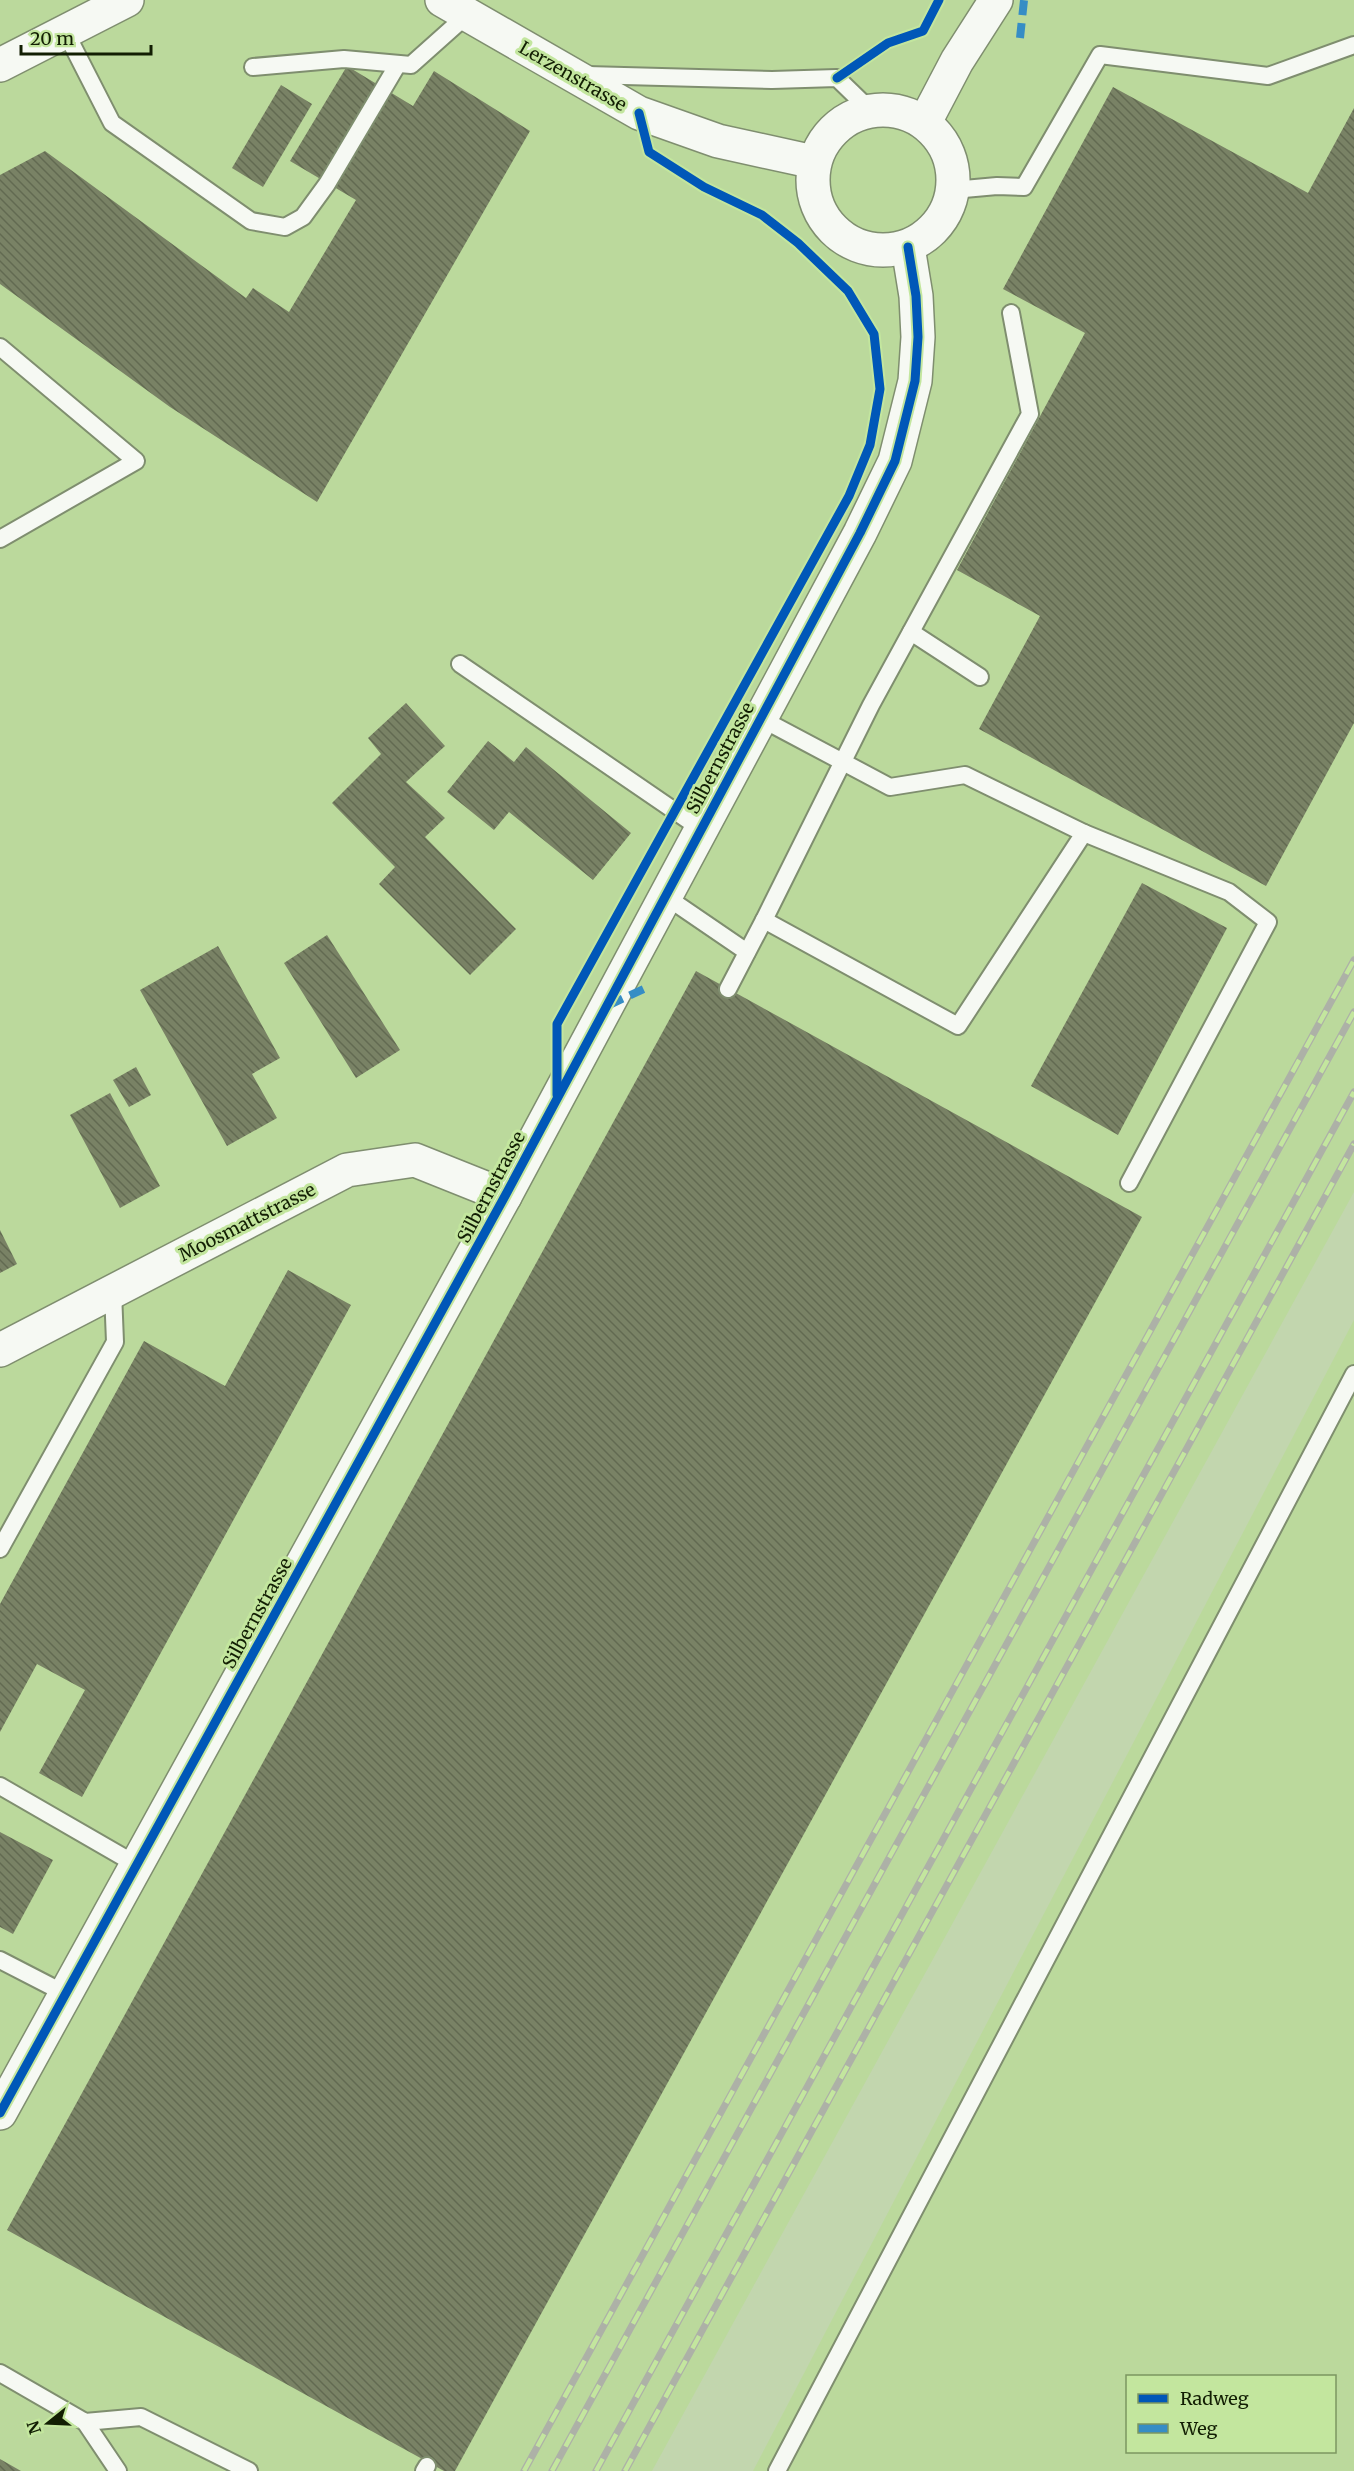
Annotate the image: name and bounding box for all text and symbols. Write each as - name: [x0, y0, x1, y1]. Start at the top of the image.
- scale bar: [21, 18, 152, 56]
- text: 20 m: [30, 27, 74, 50]
- street label: Lerzenstrasse: [515, 36, 631, 116]
- street label: Silbernstrasse: [681, 698, 759, 818]
- street label: Silbernstrasse: [452, 1127, 530, 1247]
- street label: Moosmattstrasse: [175, 1178, 319, 1266]
- street label: Silbernstrasse: [217, 1554, 297, 1672]
- legend: [1126, 2375, 1336, 2453]
- text: Radweg: [1180, 2387, 1249, 2410]
- north arrow: [18, 2393, 78, 2453]
- text: Weg: [1179, 2417, 1218, 2440]
- text: N: [22, 2418, 45, 2437]

